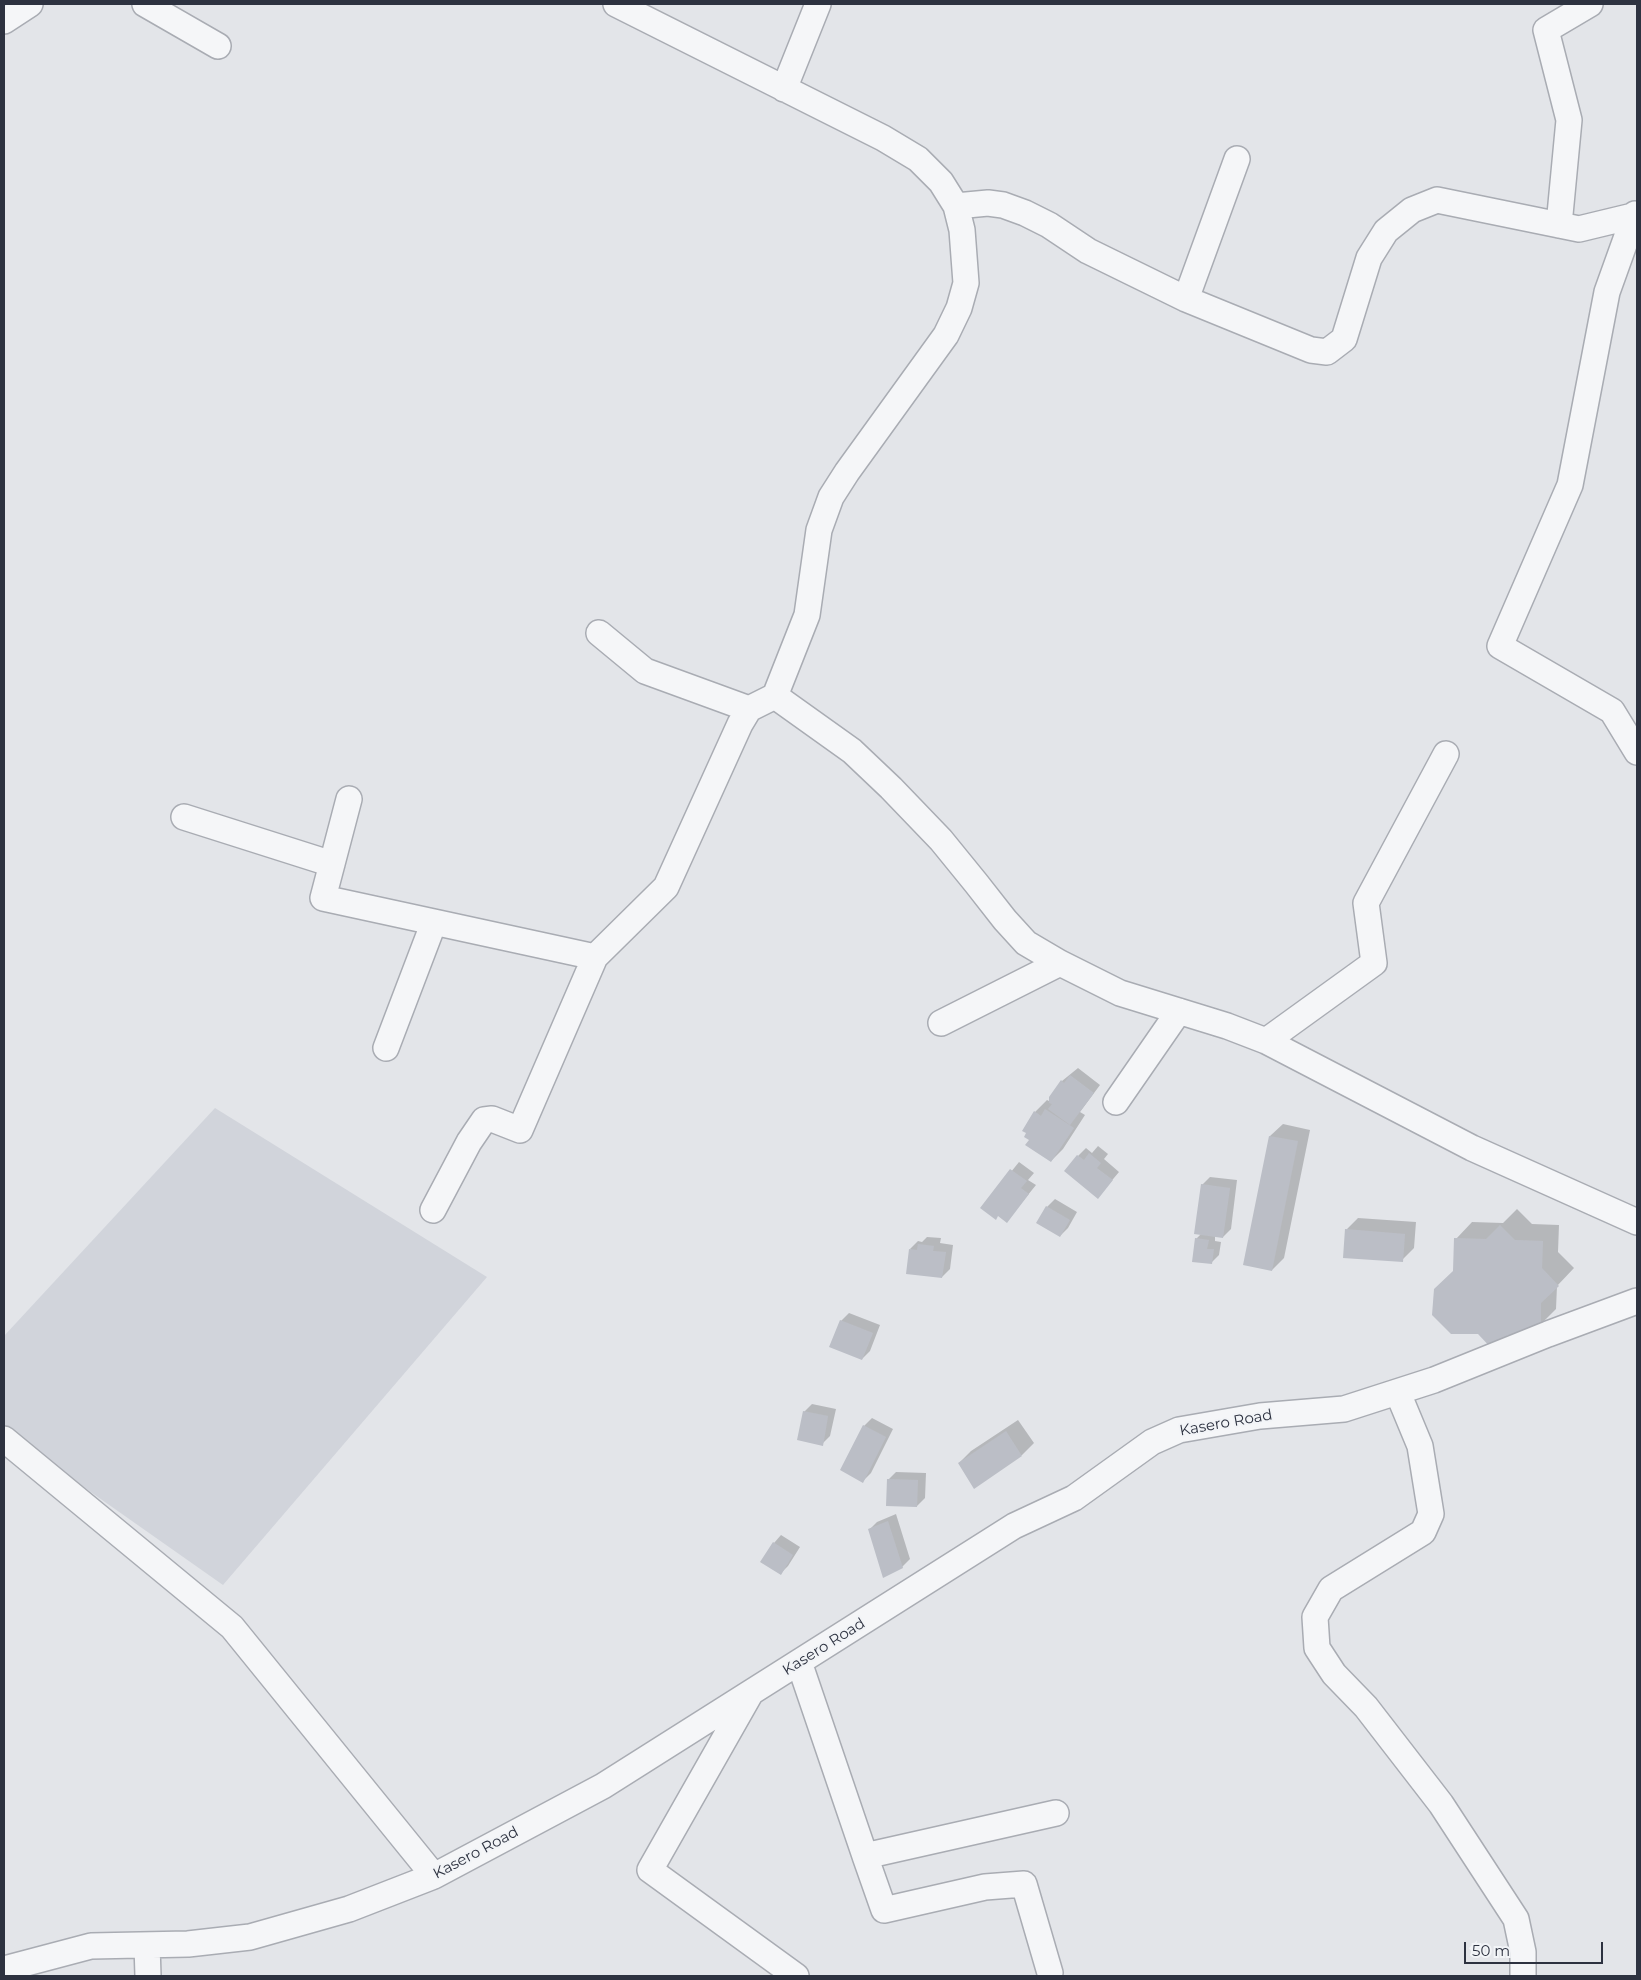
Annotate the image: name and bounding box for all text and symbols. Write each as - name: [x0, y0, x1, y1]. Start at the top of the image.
- street label: Kasero Road: [1178, 1406, 1274, 1440]
- street label: Kasero Road: [779, 1614, 869, 1680]
- street label: Kasero Road: [430, 1823, 522, 1883]
- scale bar: [1466, 1932, 1605, 1964]
- text: 50 m: [1472, 1941, 1510, 1960]

